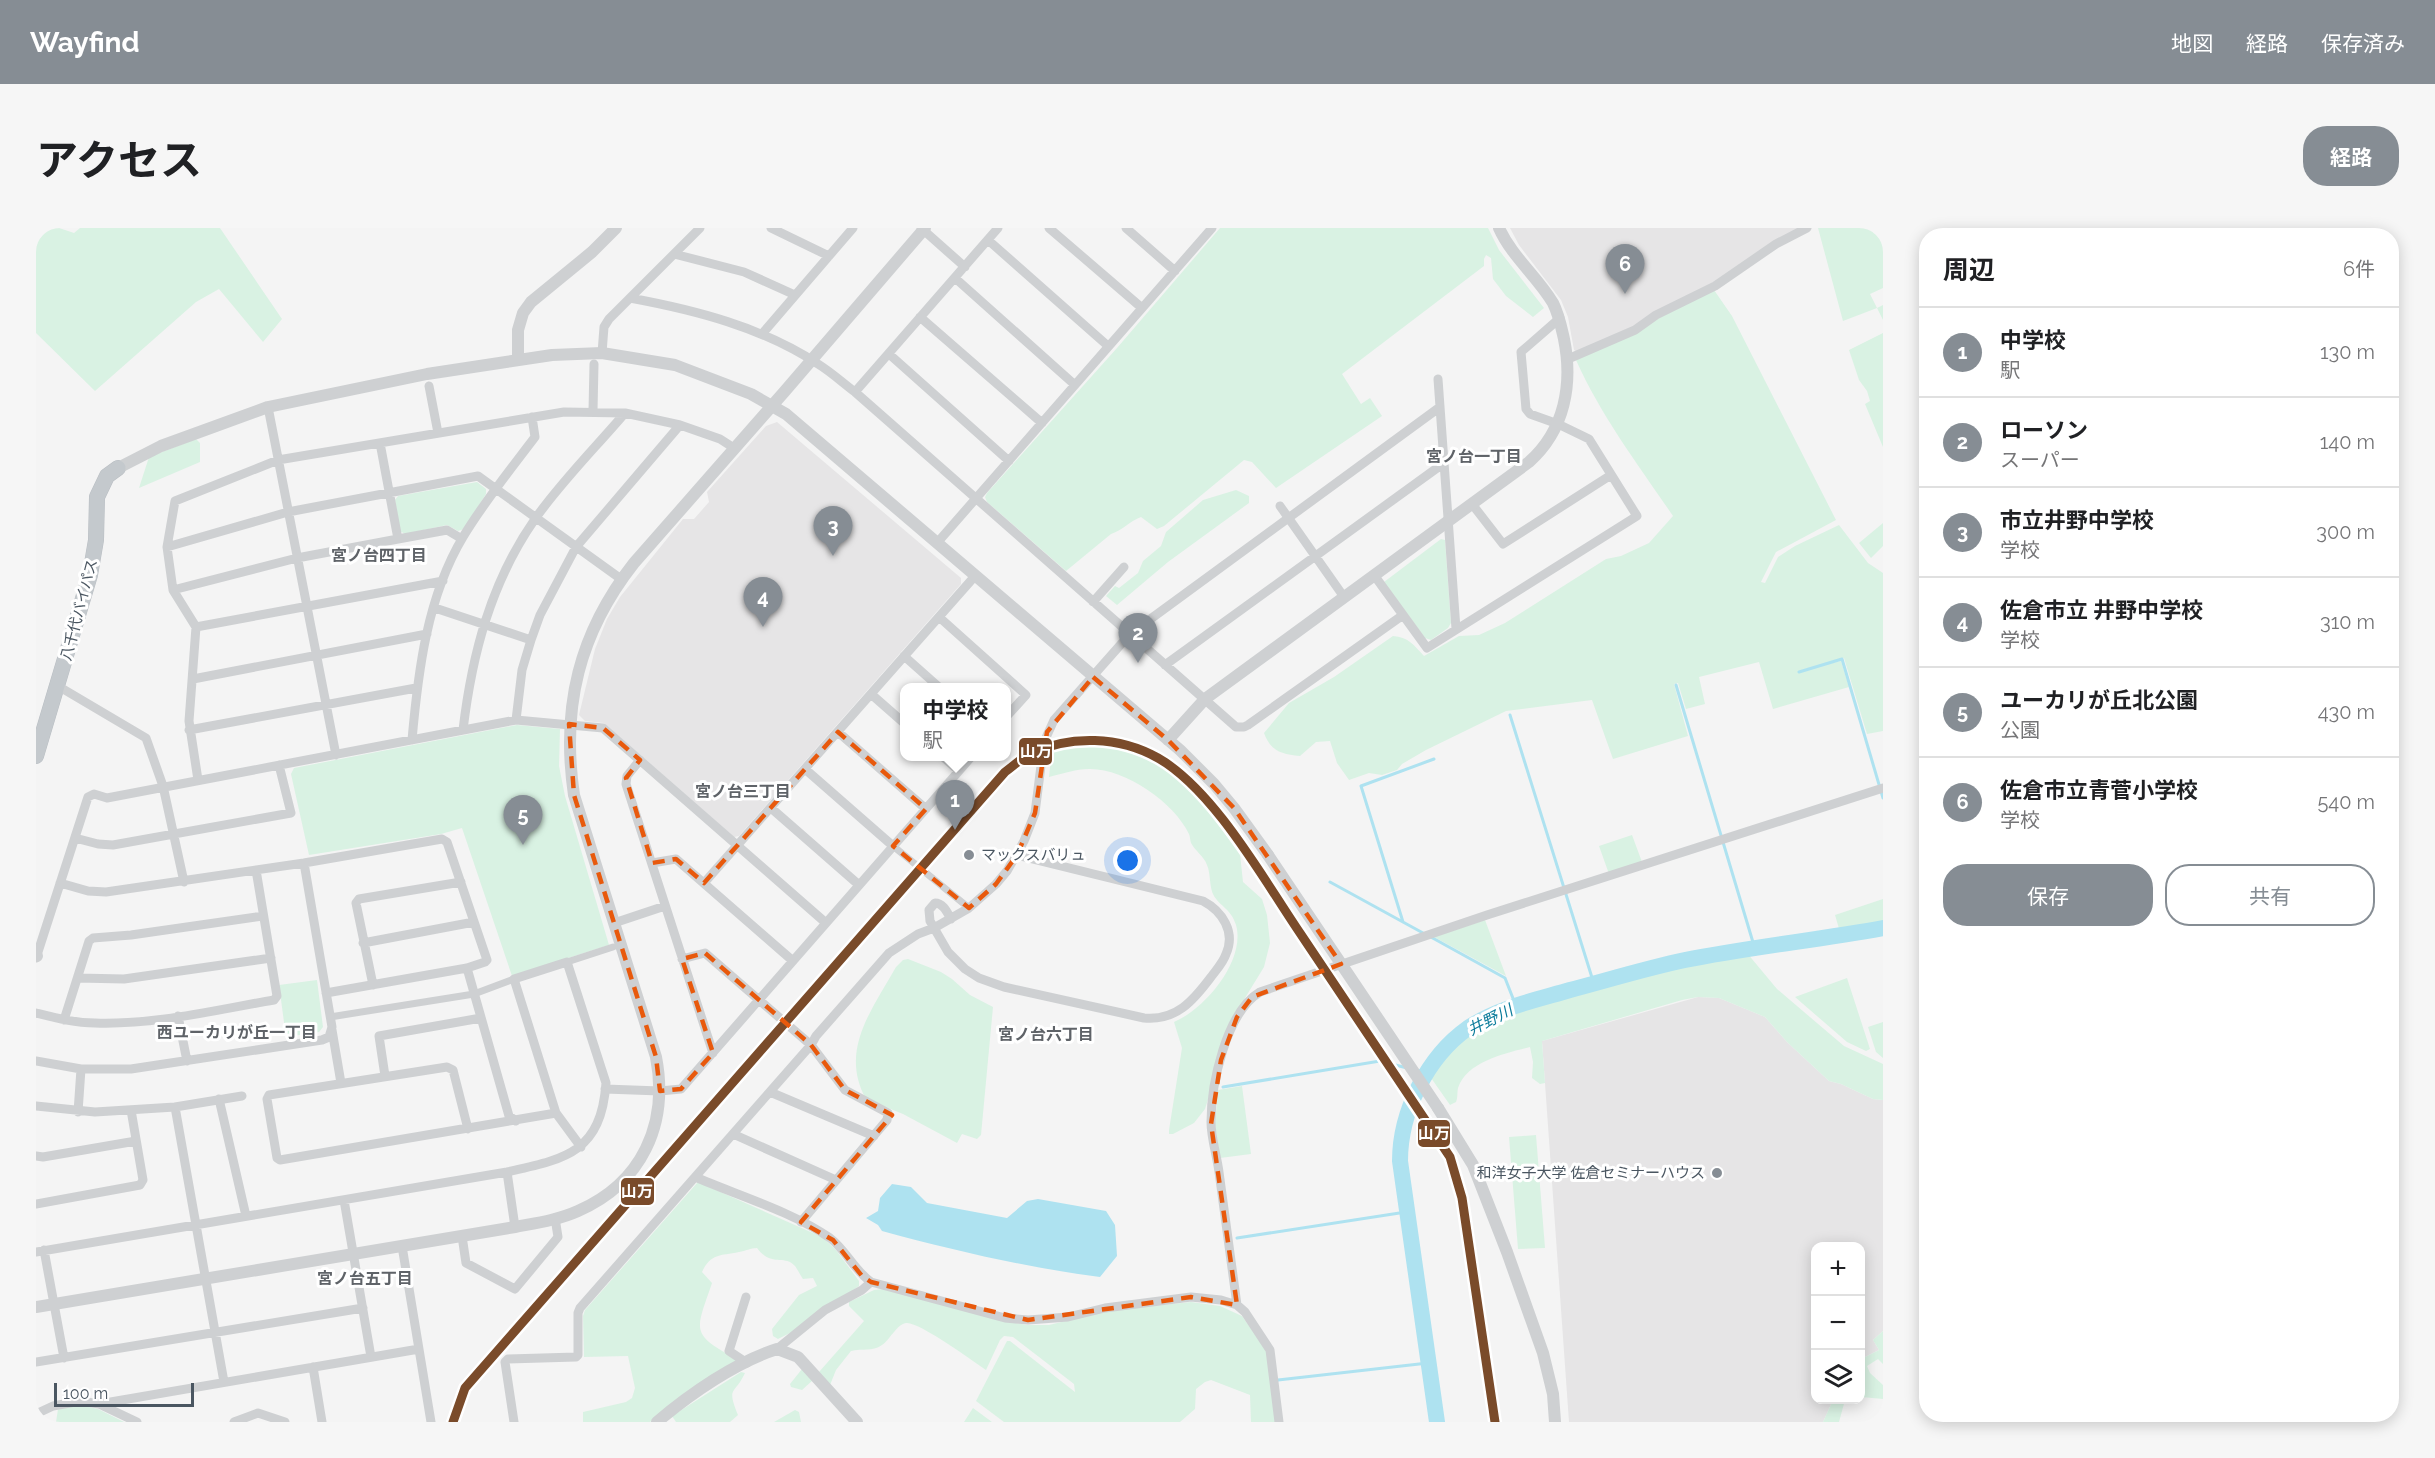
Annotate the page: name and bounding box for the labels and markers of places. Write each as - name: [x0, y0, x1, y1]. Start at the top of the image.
- pin: 6: [1606, 244, 1644, 294]
- pin: 3: [814, 506, 852, 556]
- pin: 4: [744, 578, 782, 627]
- pin: 2: [1118, 614, 1158, 663]
- pin: 1: [936, 780, 974, 830]
- pin: 5: [504, 796, 542, 845]
- place label: マックスバリュ: [981, 846, 1086, 864]
- marker: マックスバリュ: [962, 848, 976, 862]
- place label: 和洋女子大学 佐倉セミナーハウス: [1476, 1164, 1705, 1182]
- marker: 和洋女子大学 佐倉セミナーハウス: [1710, 1166, 1724, 1180]

